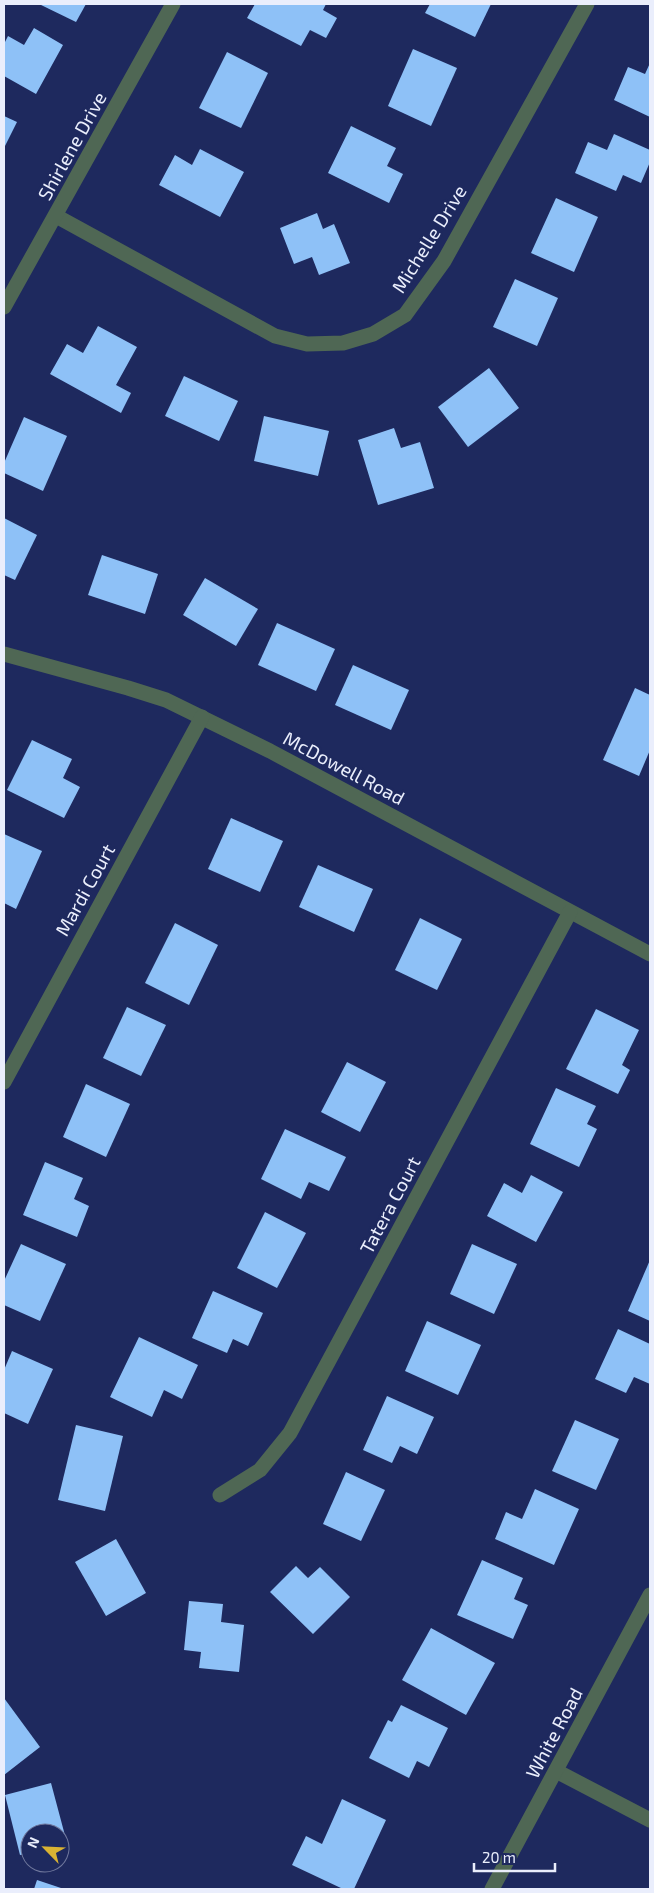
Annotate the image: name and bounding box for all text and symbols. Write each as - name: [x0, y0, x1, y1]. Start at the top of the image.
- street label: Shirlene Drive: [32, 88, 111, 204]
- street label: Michelle Drive: [386, 181, 471, 297]
- street label: McDowell Road: [280, 726, 409, 809]
- street label: Mardi Court: [50, 840, 119, 940]
- street label: Tatera Court: [354, 1152, 425, 1257]
- street label: White Road: [520, 1684, 587, 1782]
- north arrow: [20, 1823, 70, 1873]
- text: N: [23, 1834, 42, 1851]
- scale bar: [474, 1840, 555, 1872]
- text: 20 m: [482, 1848, 516, 1866]

